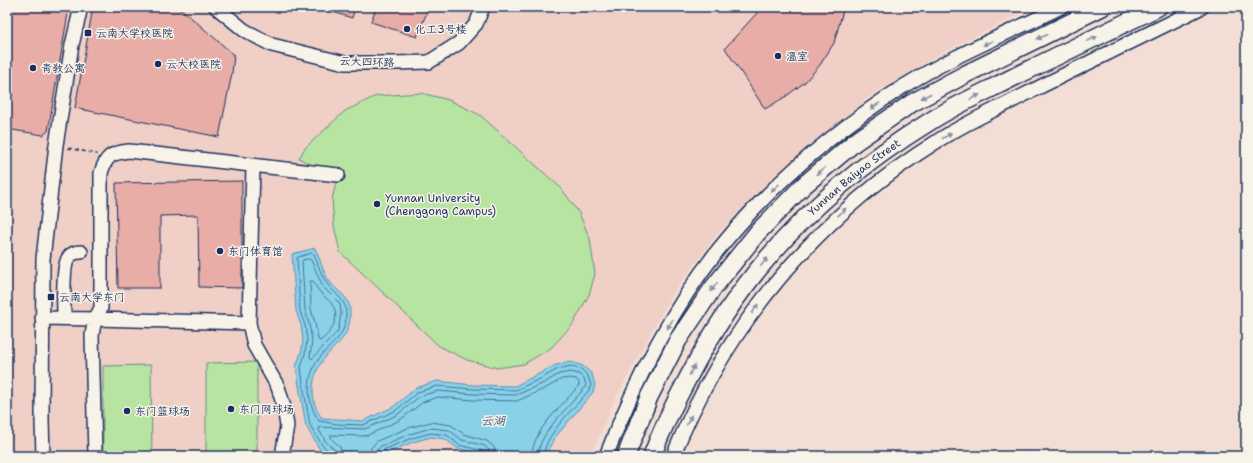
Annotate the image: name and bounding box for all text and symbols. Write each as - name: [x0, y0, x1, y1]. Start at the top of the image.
- place label: 化工3号楼: [415, 22, 467, 37]
- marker: 化工3号楼: [402, 24, 412, 34]
- place label: 云南大学校医院: [96, 26, 173, 41]
- marker: 云南大学校医院: [83, 28, 93, 38]
- one-way arrow: [1036, 34, 1048, 40]
- one-way arrow: [1086, 36, 1098, 43]
- one-way arrow: [983, 40, 994, 46]
- place label: 温室: [786, 49, 808, 64]
- marker: 温室: [773, 51, 783, 61]
- street label: 云大四环路: [339, 54, 395, 70]
- place label: 云大校医院: [166, 57, 221, 72]
- marker: 云大校医院: [153, 59, 163, 69]
- place label: 青教公寓: [41, 61, 85, 76]
- marker: 青教公寓: [28, 63, 38, 73]
- one-way arrow: [920, 92, 932, 99]
- one-way arrow: [969, 94, 981, 100]
- one-way arrow: [870, 102, 880, 110]
- one-way arrow: [941, 132, 952, 139]
- street label: Yunnan Baiyao Street: [804, 135, 903, 219]
- one-way arrow: [815, 167, 826, 176]
- one-way arrow: [770, 183, 780, 193]
- place label: Yunnan University (Chenggong Campus): [385, 191, 496, 219]
- marker: Yunnan University (Chenggong Campus): [372, 199, 382, 209]
- one-way arrow: [837, 207, 847, 217]
- place label: 东门体育馆: [228, 244, 283, 259]
- marker: 东门体育馆: [215, 246, 225, 256]
- one-way arrow: [760, 257, 769, 268]
- one-way arrow: [710, 282, 718, 292]
- place label: 云南大学东门: [59, 290, 125, 305]
- marker: 云南大学东门: [46, 292, 56, 302]
- one-way arrow: [751, 303, 759, 314]
- one-way arrow: [666, 318, 673, 330]
- one-way arrow: [689, 364, 695, 376]
- place label: 东门网球场: [239, 402, 294, 417]
- place label: 东门篮球场: [135, 404, 190, 419]
- marker: 东门网球场: [226, 404, 236, 414]
- marker: 东门篮球场: [122, 406, 132, 416]
- water label: 云湖: [481, 413, 506, 429]
- one-way arrow: [686, 415, 692, 426]

